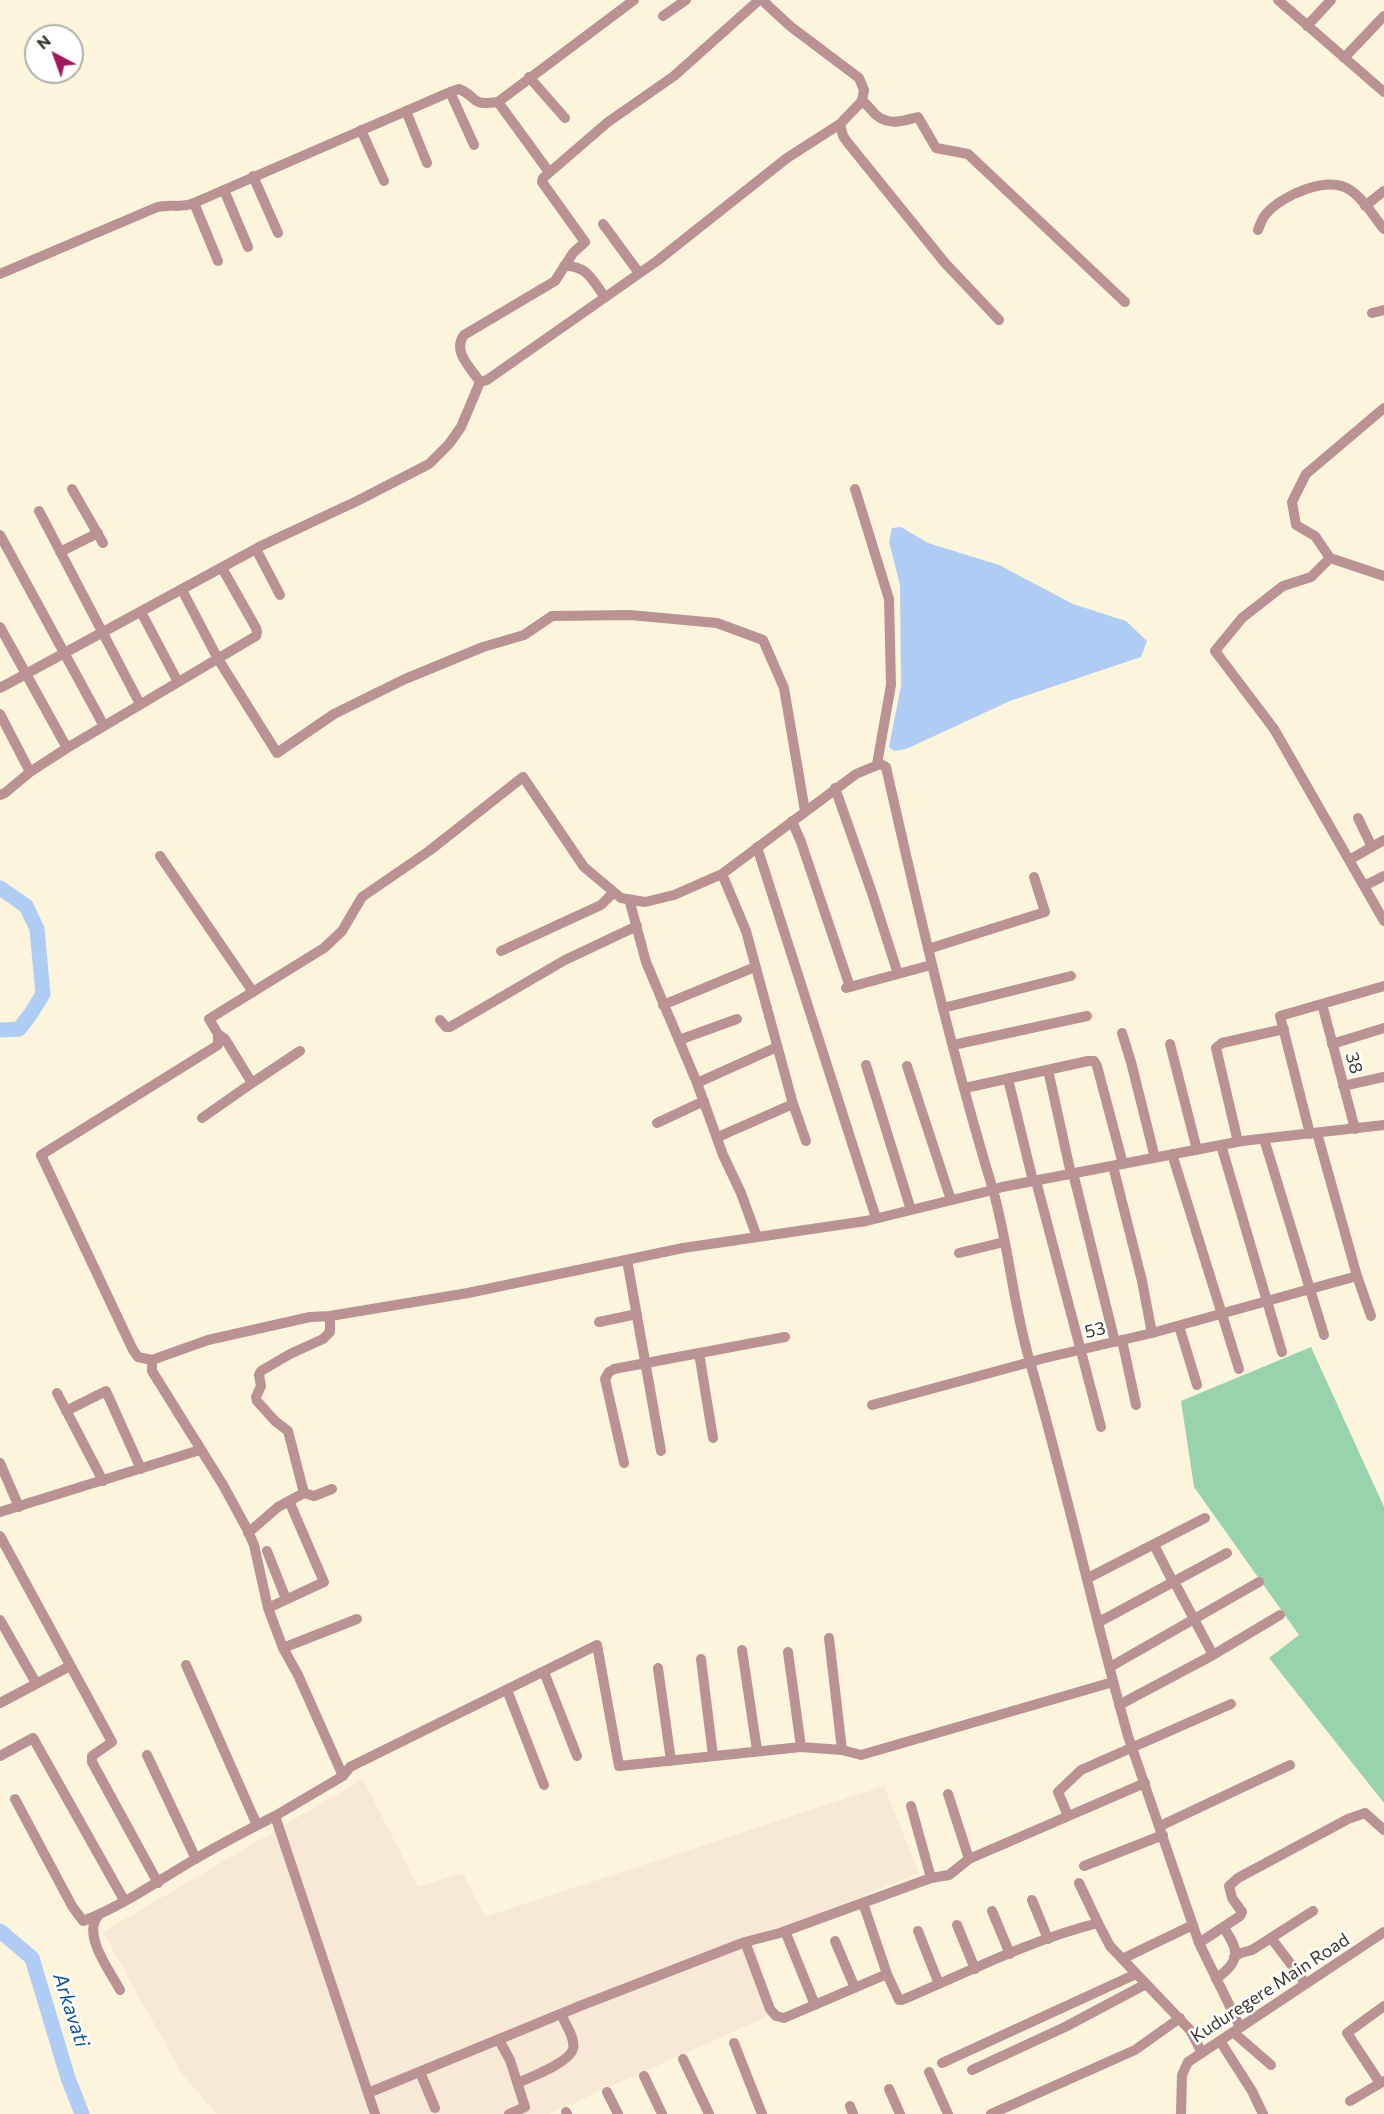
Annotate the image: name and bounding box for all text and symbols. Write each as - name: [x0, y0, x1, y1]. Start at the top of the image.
- north arrow: [24, 24, 84, 84]
- text: N: [32, 30, 54, 53]
- street label: 38: [1341, 1050, 1367, 1076]
- street label: 53: [1083, 1317, 1107, 1343]
- street label: Kuduregere Main Road: [1187, 1929, 1353, 2047]
- water label: Arkavati: [48, 1970, 94, 2050]

